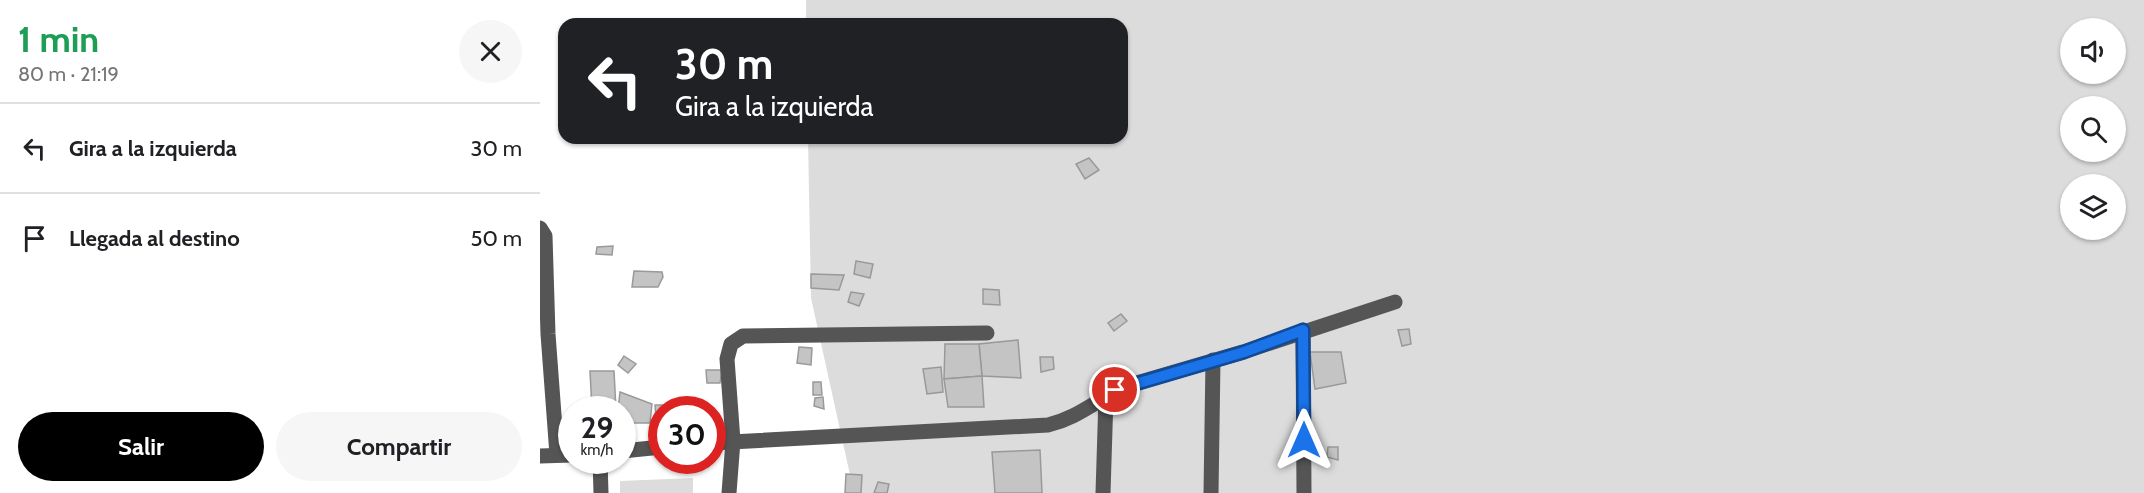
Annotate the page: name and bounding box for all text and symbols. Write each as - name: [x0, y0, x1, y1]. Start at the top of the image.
- text: 1 min: [18, 17, 99, 61]
- map controls: [2060, 18, 2126, 240]
- button: sound: [2060, 18, 2126, 84]
- button: close: [459, 20, 522, 83]
- text: 30 m: [675, 38, 773, 90]
- icon: left: [576, 42, 654, 120]
- text: 80 m · 21:19: [18, 62, 119, 86]
- text: Gira a la izquierda: [675, 90, 874, 123]
- button: search: [2060, 96, 2126, 162]
- icon: left: [18, 132, 51, 165]
- text: Gira a la izquierda: [69, 135, 237, 162]
- text: 30 m: [470, 135, 522, 162]
- button: layers: [2060, 174, 2126, 240]
- icon: arrive: [18, 222, 51, 255]
- text: Llegada al destino: [69, 225, 240, 252]
- text: 50 m: [470, 225, 522, 252]
- pin: [1089, 364, 1140, 415]
- icon: arrive: [1098, 373, 1131, 406]
- speed limit sign: 30: [648, 396, 726, 474]
- position arrow: [1272, 408, 1336, 472]
- text: 29: [581, 409, 613, 446]
- button: Salir: [18, 412, 264, 481]
- button: Compartir: [276, 412, 522, 481]
- text: km/h: [581, 441, 613, 459]

